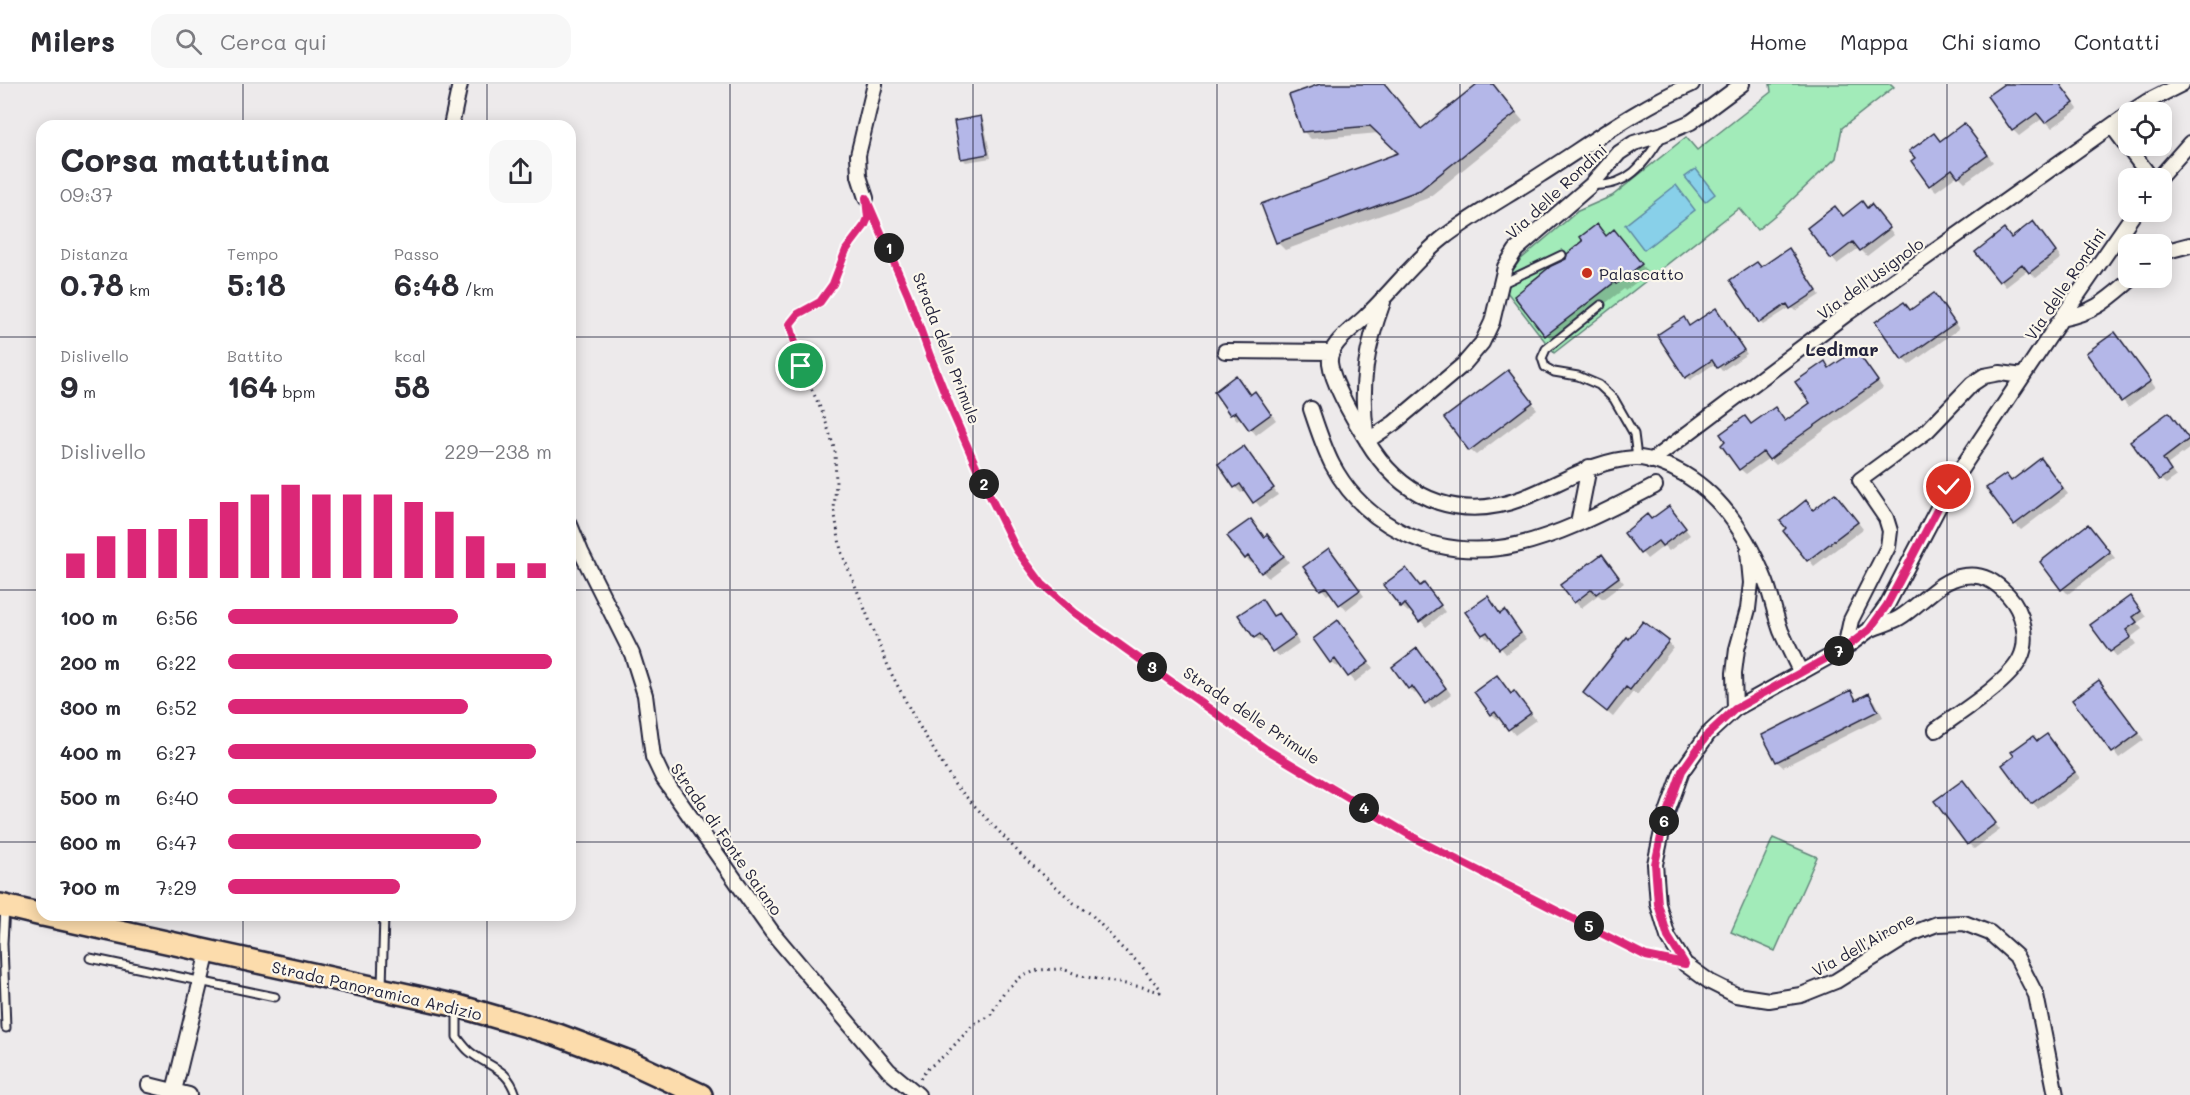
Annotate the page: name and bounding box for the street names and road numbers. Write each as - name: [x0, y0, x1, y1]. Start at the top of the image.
- street label: Via delle Rondini: [1501, 139, 1611, 243]
- street label: Via delle Rondini: [2020, 224, 2110, 344]
- street label: Via dell'Usignolo: [1813, 232, 1927, 324]
- street label: Strada delle Primule: [908, 269, 986, 427]
- street label: Strada delle Primule: [1180, 661, 1324, 769]
- street label: Strada di Fonte Saiano: [666, 759, 788, 919]
- street label: Via dell'Airone: [1808, 907, 1918, 981]
- street label: Strada Panoramica Ardizio: [270, 956, 484, 1024]

